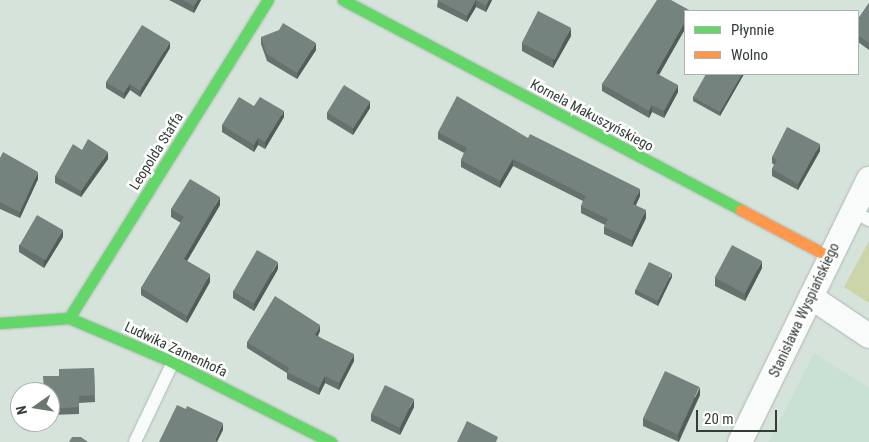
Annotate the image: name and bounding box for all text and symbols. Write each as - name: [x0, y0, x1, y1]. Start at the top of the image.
- legend: [684, 10, 859, 75]
- text: Płynnie: [731, 21, 774, 39]
- text: Wolno: [731, 46, 768, 64]
- street label: Kornela Makuszyńskiego: [528, 75, 656, 155]
- street label: Leopolda Staffa: [126, 109, 186, 193]
- street label: Stanisława Wyspiańskiego: [765, 240, 843, 380]
- street label: Ludwika Zamenhofa: [122, 318, 230, 380]
- north arrow: [10, 382, 60, 432]
- scale bar: [699, 400, 780, 432]
- text: N: [13, 404, 30, 416]
- text: 20 m: [704, 410, 734, 428]

